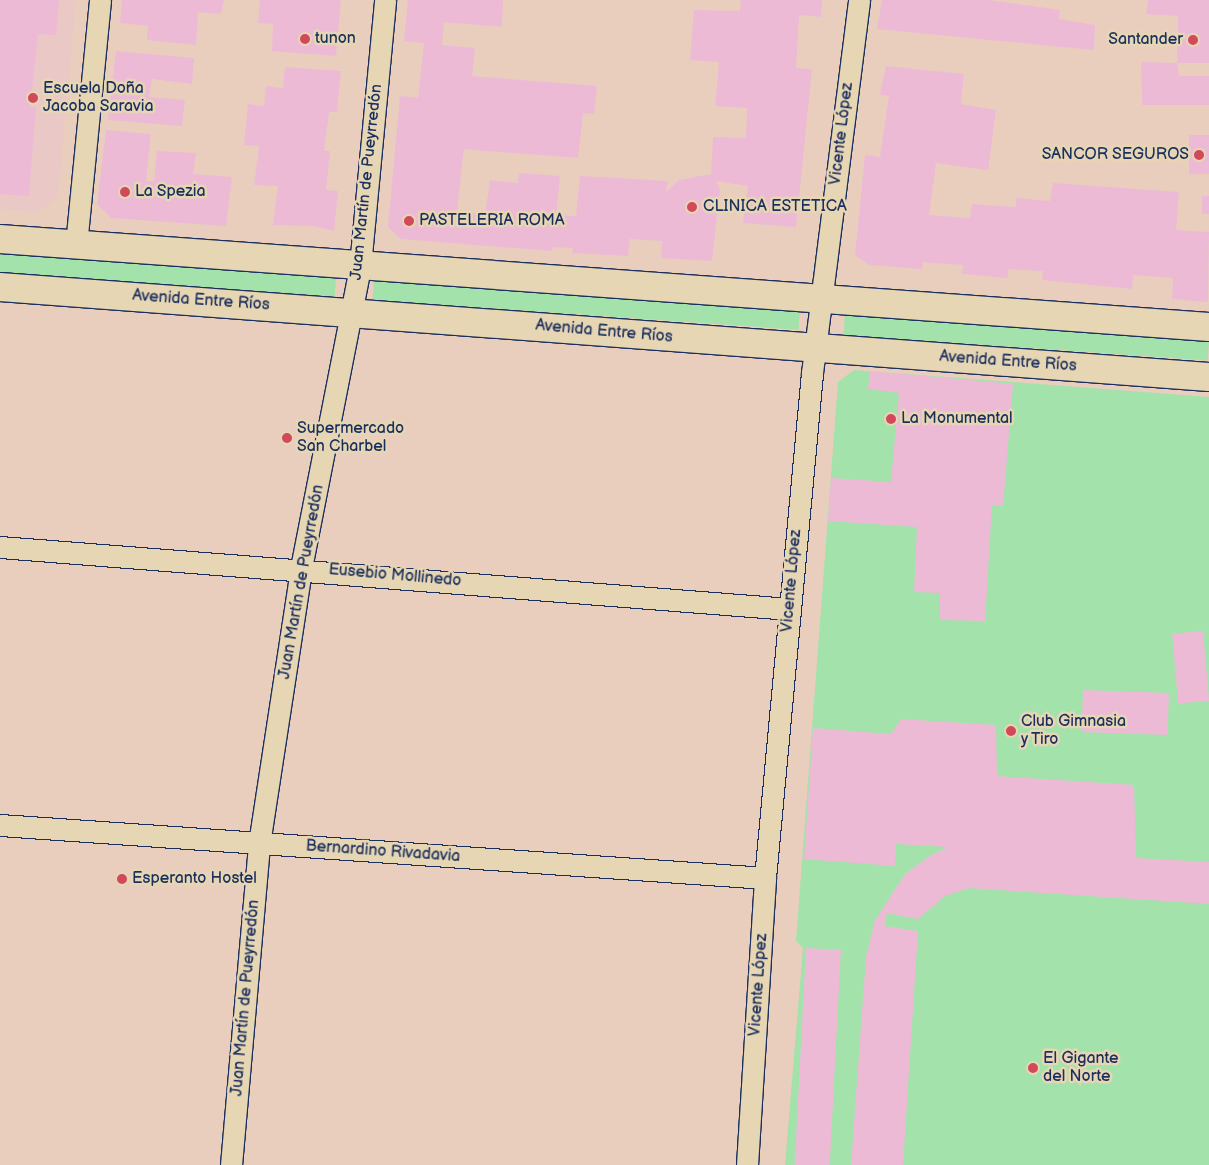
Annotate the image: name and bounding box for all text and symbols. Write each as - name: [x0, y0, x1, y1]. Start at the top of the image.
- place label: tunon: [315, 29, 356, 49]
- place label: Santander: [1108, 30, 1183, 50]
- marker: tunon: [299, 33, 311, 45]
- marker: Santander: [1187, 34, 1199, 46]
- place label: Escuela Doña Jacoba Saravia: [43, 79, 154, 117]
- street label: Vicente López: [826, 82, 858, 186]
- street label: Juan Martín de Pueyrredón: [347, 83, 387, 281]
- marker: Escuela Doña Jacoba Saravia: [27, 92, 39, 104]
- place label: SANCOR SEGUROS: [1041, 145, 1189, 165]
- marker: SANCOR SEGUROS: [1193, 149, 1205, 161]
- place label: La Spezia: [135, 182, 206, 202]
- marker: La Spezia: [119, 186, 131, 198]
- place label: CLINICA ESTETICA: [703, 197, 847, 217]
- marker: CLINICA ESTETICA: [685, 200, 699, 214]
- place label: PASTELERIA ROMA: [419, 211, 565, 231]
- marker: PASTELERIA ROMA: [403, 215, 415, 227]
- street label: Avenida Entre Ríos: [132, 287, 270, 315]
- street label: Avenida Entre Ríos: [535, 316, 673, 348]
- street label: Avenida Entre Ríos: [939, 348, 1077, 376]
- place label: La Monumental: [901, 409, 1013, 429]
- marker: La Monumental: [885, 413, 897, 425]
- place label: Supermercado San Charbel: [297, 419, 404, 457]
- marker: Supermercado San Charbel: [281, 432, 293, 444]
- street label: Juan Martín de Pueyrredón: [275, 483, 329, 681]
- street label: Vicente López: [778, 529, 806, 633]
- street label: Eusebio Mollinedo: [328, 561, 462, 591]
- place label: Club Gimnasia y Tiro: [1021, 712, 1126, 750]
- marker: Club Gimnasia y Tiro: [1005, 725, 1017, 737]
- street label: Bernardino Rivadavia: [305, 837, 461, 867]
- place label: Esperanto Hostel: [132, 869, 257, 889]
- marker: Esperanto Hostel: [116, 873, 128, 885]
- street label: Juan Martín de Pueyrredón: [228, 899, 264, 1097]
- street label: Vicente López: [746, 933, 772, 1037]
- place label: El Gigante del Norte: [1043, 1049, 1118, 1087]
- marker: El Gigante del Norte: [1027, 1062, 1039, 1074]

